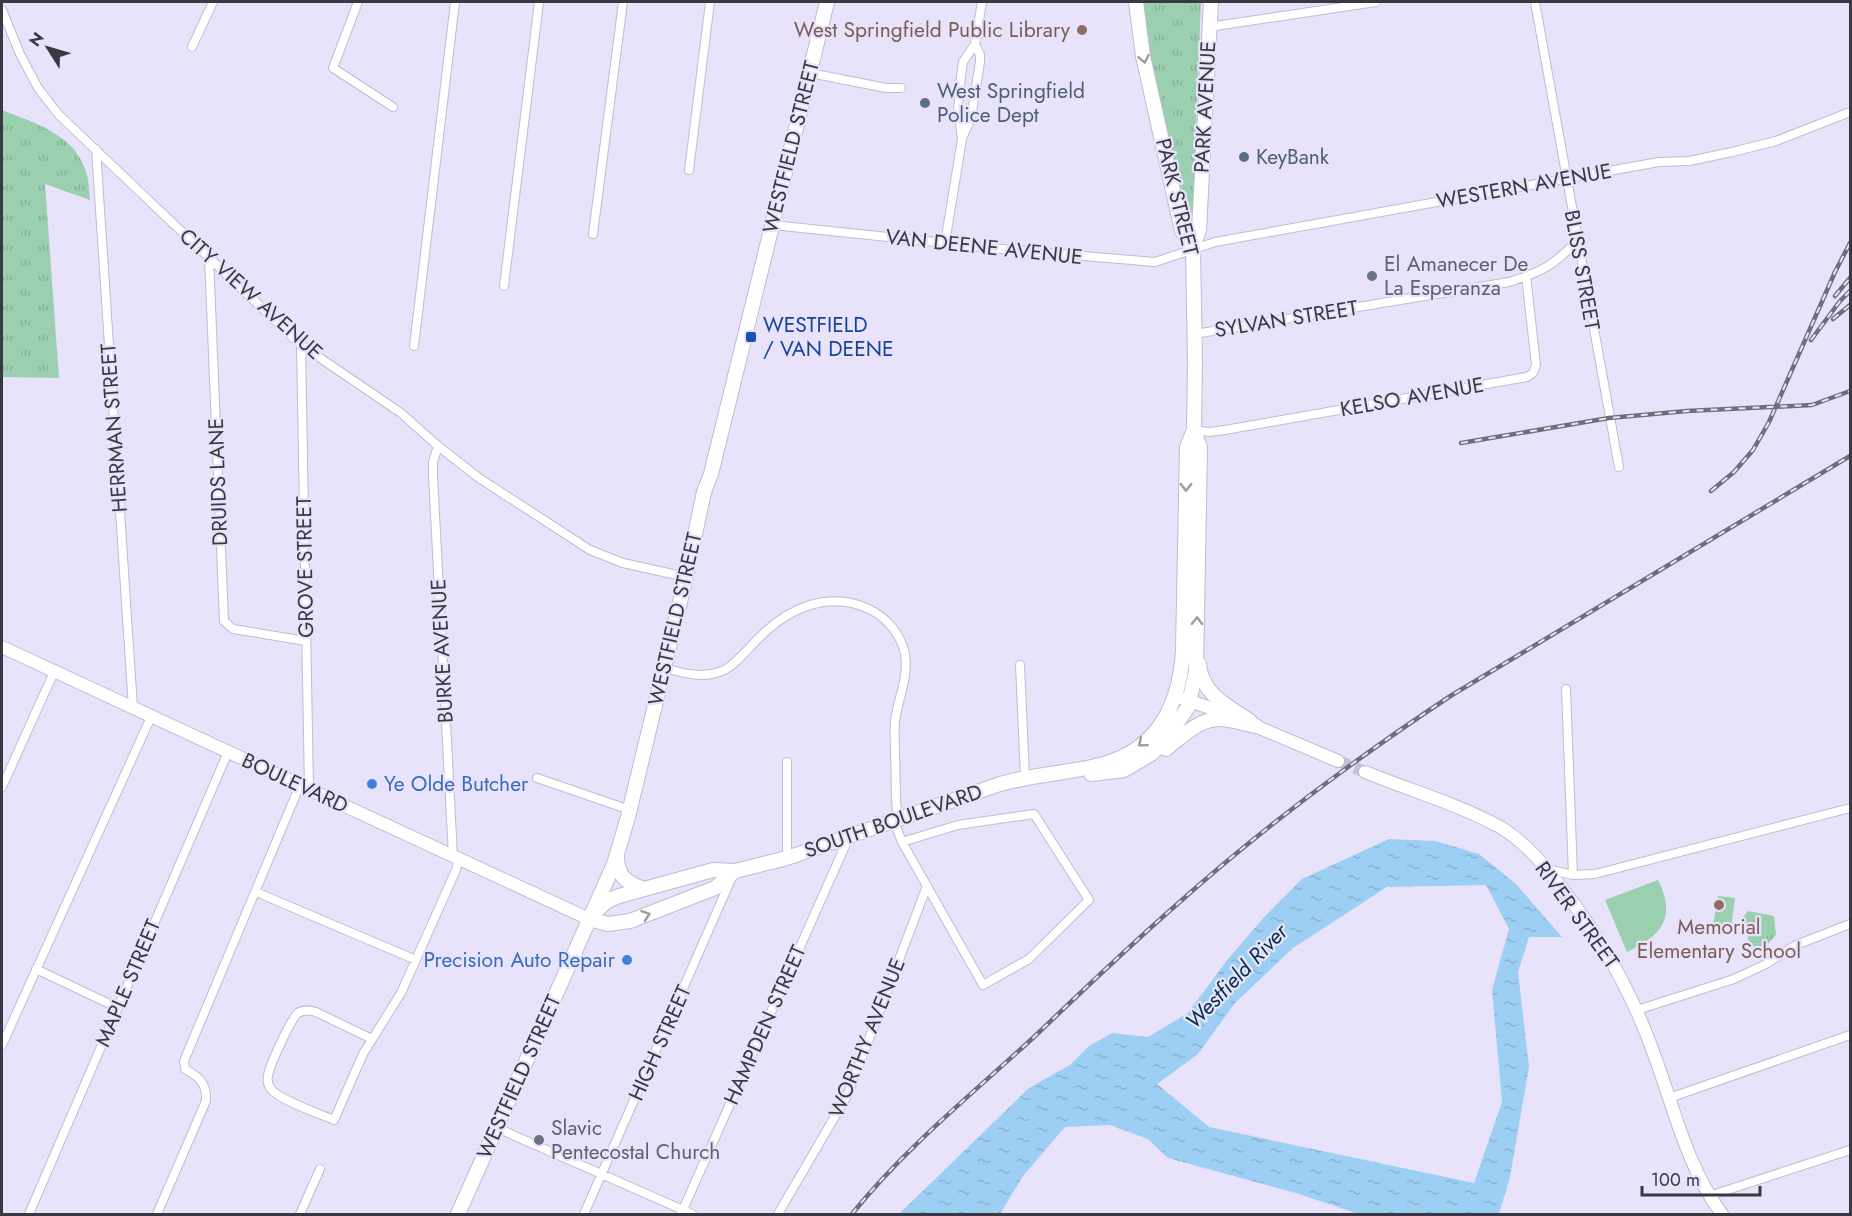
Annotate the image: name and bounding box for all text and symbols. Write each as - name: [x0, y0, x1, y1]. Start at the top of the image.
- place label: West Springfield Public Library: [794, 15, 1071, 45]
- north arrow: [18, 18, 78, 78]
- marker: West Springfield Public Library: [1075, 23, 1089, 37]
- text: N: [23, 27, 49, 51]
- street label: PARK AVENUE: [1187, 40, 1223, 174]
- one-way arrow: [1137, 54, 1150, 64]
- street label: WESTFIELD STREET: [755, 57, 827, 236]
- place label: West Springfield Police Dept: [937, 76, 1085, 130]
- marker: West Springfield Police Dept: [918, 96, 932, 110]
- street label: PARK STREET: [1148, 135, 1206, 259]
- place label: KeyBank: [1256, 142, 1330, 172]
- marker: KeyBank: [1237, 150, 1251, 164]
- street label: WESTERN AVENUE: [1434, 156, 1614, 216]
- street label: BLISS STREET: [1557, 208, 1607, 333]
- street label: CITY VIEW AVENUE: [173, 221, 329, 367]
- street label: VAN DEENE AVENUE: [884, 222, 1084, 272]
- place label: El Amanecer De La Esperanza: [1384, 249, 1528, 303]
- marker: El Amanecer De La Esperanza: [1365, 269, 1379, 283]
- street label: SYLVAN STREET: [1212, 293, 1360, 345]
- place label: WESTFIELD / VAN DEENE: [763, 310, 894, 364]
- marker: WESTFIELD / VAN DEENE: [744, 330, 758, 344]
- street label: HERRMAN STREET: [93, 342, 135, 514]
- street label: KELSO AVENUE: [1338, 370, 1486, 424]
- street label: DRUIDS LANE: [201, 417, 235, 547]
- one-way arrow: [1180, 483, 1192, 492]
- street label: GROVE STREET: [289, 496, 321, 638]
- street label: WESTFIELD STREET: [641, 529, 710, 708]
- street label: BURKE AVENUE: [423, 578, 461, 724]
- one-way arrow: [1191, 616, 1203, 625]
- one-way arrow: [1138, 736, 1149, 747]
- street label: BOULEVARD: [237, 745, 353, 821]
- place label: Ye Olde Butcher: [384, 769, 529, 799]
- street label: SOUTH BOULEVARD: [800, 776, 986, 866]
- marker: Ye Olde Butcher: [365, 777, 379, 791]
- street label: RIVER STREET: [1528, 855, 1626, 975]
- marker: Memorial Elementary School: [1712, 898, 1726, 912]
- one-way arrow: [640, 910, 651, 923]
- place label: Memorial Elementary School: [1637, 912, 1801, 966]
- street label: MAPLE STREET: [88, 915, 168, 1051]
- water label: Westfield River: [1177, 915, 1296, 1036]
- street label: HAMPDEN STREET: [716, 940, 814, 1110]
- place label: Precision Auto Repair: [423, 945, 616, 975]
- marker: Precision Auto Repair: [620, 953, 634, 967]
- street label: WORTHY AVENUE: [821, 954, 913, 1122]
- street label: HIGH STREET: [621, 980, 699, 1106]
- street label: WESTFIELD STREET: [469, 990, 569, 1164]
- place label: Slavic Pentecostal Church: [551, 1113, 720, 1167]
- marker: Slavic Pentecostal Church: [532, 1133, 546, 1147]
- scale bar: [1642, 1159, 1760, 1197]
- text: 100 m: [1651, 1167, 1700, 1193]

